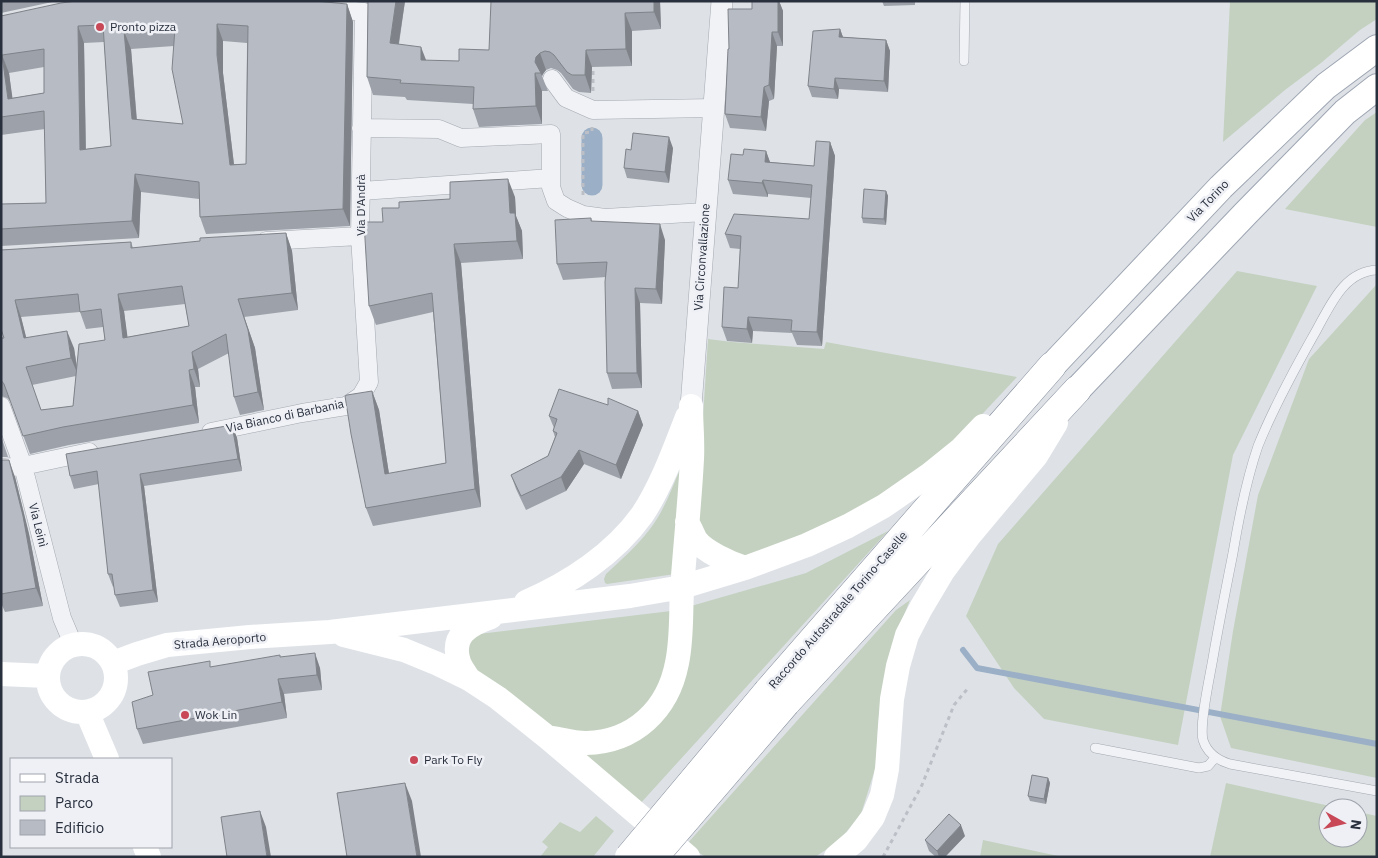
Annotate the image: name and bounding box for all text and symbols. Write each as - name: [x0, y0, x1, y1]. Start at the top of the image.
- place label: Pronto pizza: [110, 19, 177, 34]
- marker: Pronto pizza: [94, 21, 106, 33]
- street label: Via D'Andrà: [353, 173, 368, 236]
- street label: Via Torino: [1184, 176, 1232, 225]
- street label: Via Circonvallazione: [690, 202, 713, 311]
- street label: Via Bianco di Barbania: [225, 396, 346, 435]
- street label: Via Leinì: [26, 501, 51, 548]
- street label: Raccordo Autostradale Torino-Caselle: [765, 528, 910, 692]
- street label: Strada Aeroporto: [173, 629, 267, 652]
- place label: Wok Lin: [195, 707, 237, 722]
- marker: Wok Lin: [179, 709, 191, 721]
- place label: Park To Fly: [424, 752, 483, 767]
- marker: Park To Fly: [408, 754, 420, 766]
- legend: [10, 758, 172, 848]
- text: Strada: [55, 768, 99, 787]
- text: Parco: [55, 793, 93, 812]
- north arrow: [1318, 798, 1368, 848]
- text: Edificio: [55, 818, 104, 837]
- text: N: [1346, 819, 1365, 831]

